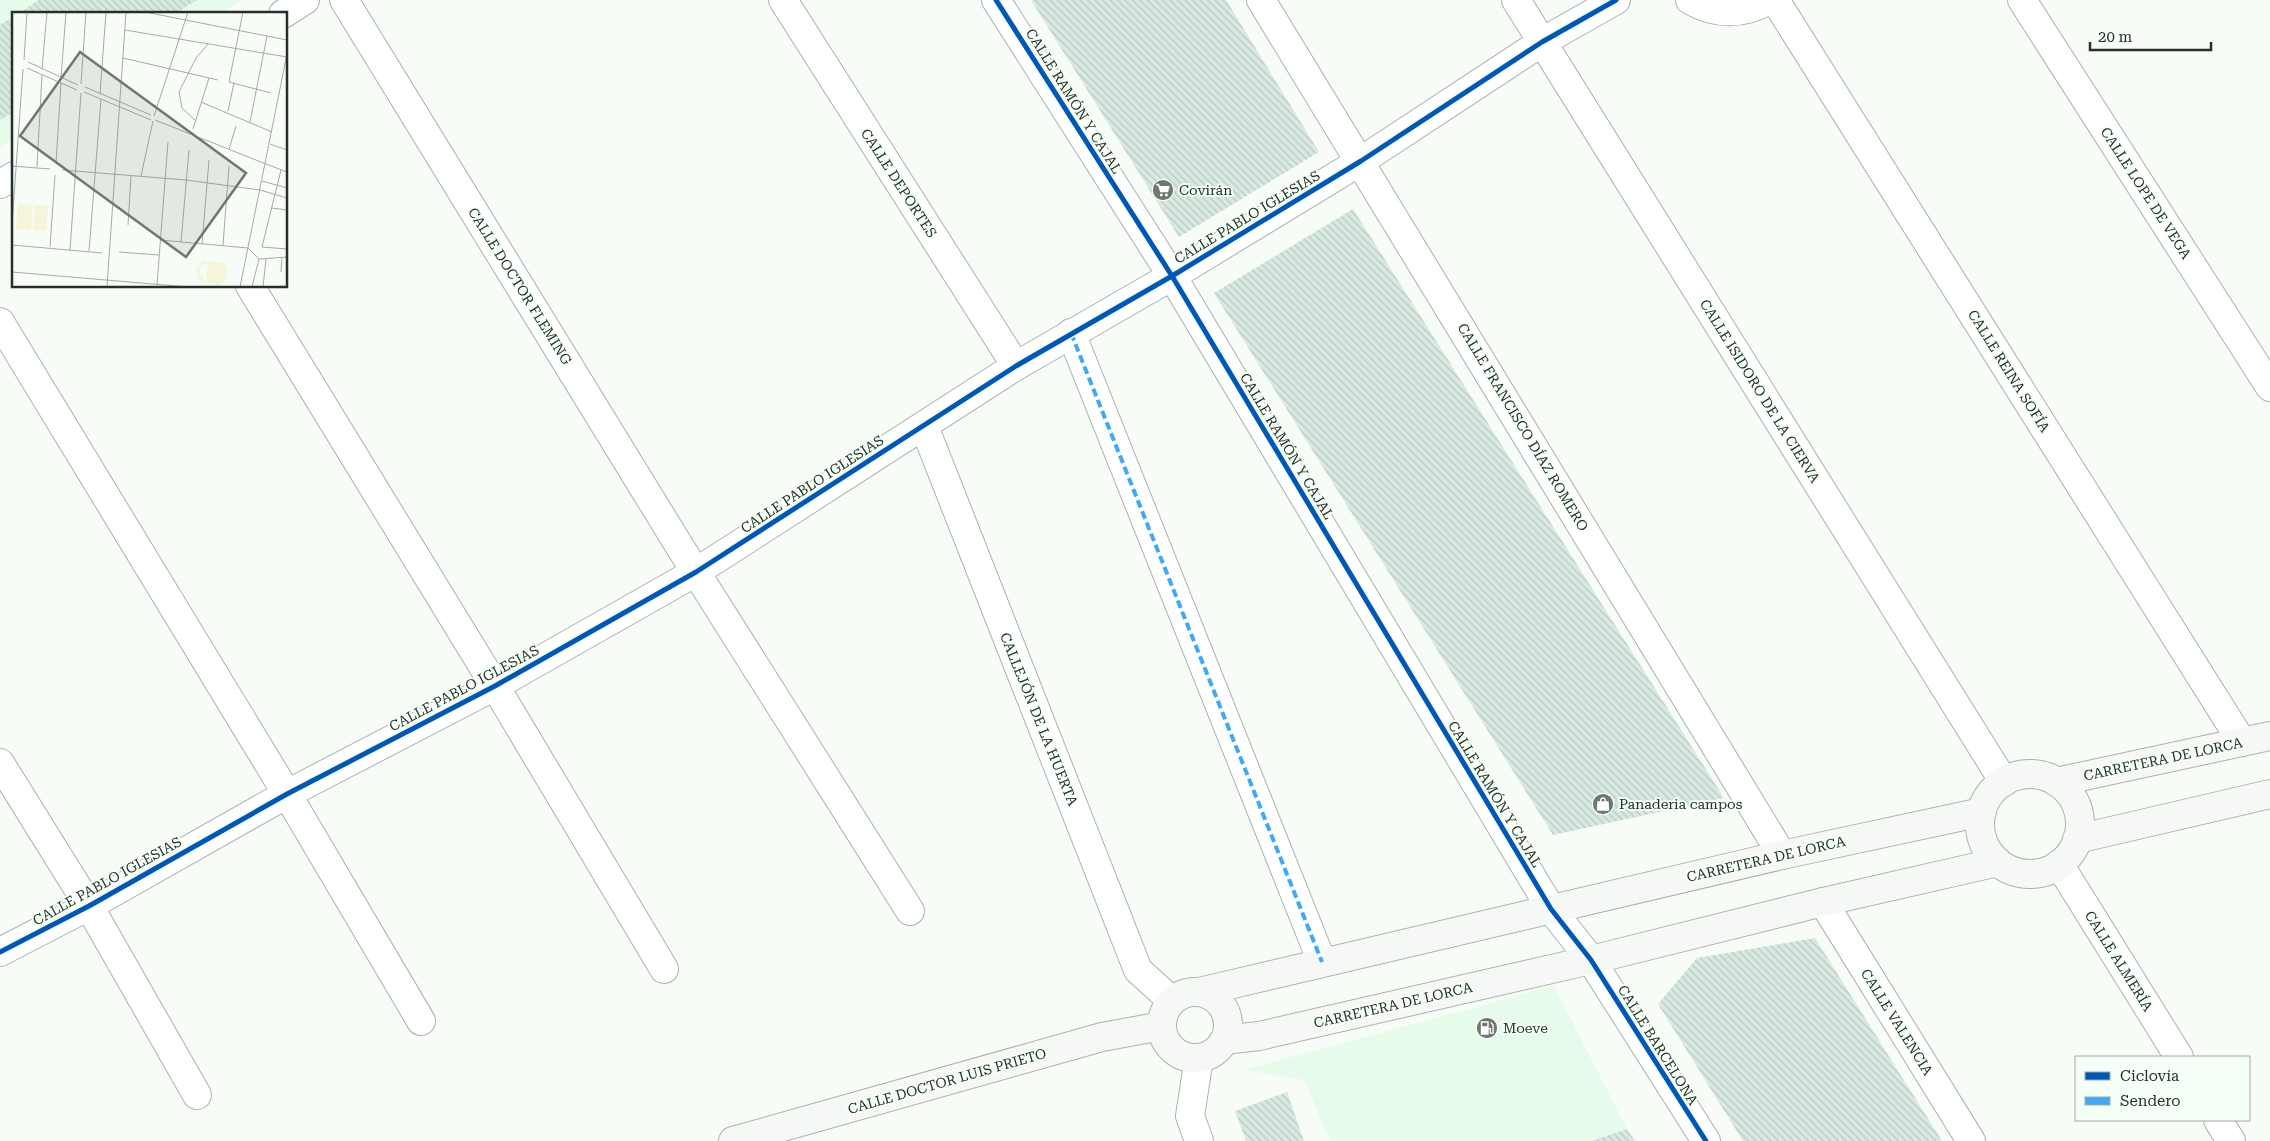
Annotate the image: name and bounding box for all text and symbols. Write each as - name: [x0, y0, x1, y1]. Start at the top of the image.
- inset map: [12, 12, 288, 288]
- scale bar: [2090, 20, 2211, 52]
- street label: CALLE RAMÓN Y CAJAL: [1023, 26, 1125, 177]
- text: 20 m: [2098, 28, 2133, 46]
- street label: CALLE LOPE DE VEGA: [2097, 124, 2195, 262]
- street label: CALLE DEPORTES: [858, 126, 940, 241]
- street label: CALLE PABLO IGLESIAS: [1171, 167, 1323, 267]
- supermarket icon: Covirán: [1151, 178, 1175, 202]
- place label: Covirán: [1179, 182, 1232, 198]
- street label: CALLE DOCTOR FLEMING: [465, 205, 575, 368]
- street label: CALLE ISIDORO DE LA CIERVA: [1697, 296, 1823, 486]
- street label: CALLE REINA SOFÍA: [1965, 307, 2053, 435]
- street label: CALLE FRANCISCO DÍAZ ROMERO: [1454, 320, 1592, 534]
- street label: CALLE RAMÓN Y CAJAL: [1237, 370, 1337, 522]
- street label: CALLE PABLO IGLESIAS: [738, 432, 887, 536]
- street label: CALLEJÓN DE LA HUERTA: [997, 630, 1081, 808]
- street label: CALLE PABLO IGLESIAS: [386, 642, 542, 734]
- street label: CALLE RAMÓN Y CAJAL: [1445, 718, 1545, 870]
- street label: CARRETERA DE LORCA: [2082, 734, 2244, 784]
- shop icon: Panaderia campos: [1591, 792, 1615, 816]
- place label: Panaderia campos: [1619, 796, 1743, 812]
- street label: CALLE PABLO IGLESIAS: [30, 833, 184, 929]
- street label: CARRETERA DE LORCA: [1685, 833, 1847, 885]
- street label: CALLE ALMERÍA: [2082, 908, 2156, 1014]
- street label: CALLE VALENCIA: [1858, 966, 1936, 1078]
- street label: CARRETERA DE LORCA: [1312, 979, 1474, 1031]
- street label: CALLE BARCELONA: [1615, 982, 1701, 1108]
- fuel station icon: Moeve: [1475, 1016, 1499, 1040]
- place label: Moeve: [1503, 1020, 1548, 1036]
- street label: CALLE DOCTOR LUIS PRIETO: [846, 1045, 1048, 1117]
- legend: [2075, 1056, 2250, 1121]
- text: Ciclovía: [2120, 1067, 2179, 1085]
- text: Sendero: [2120, 1092, 2181, 1110]

